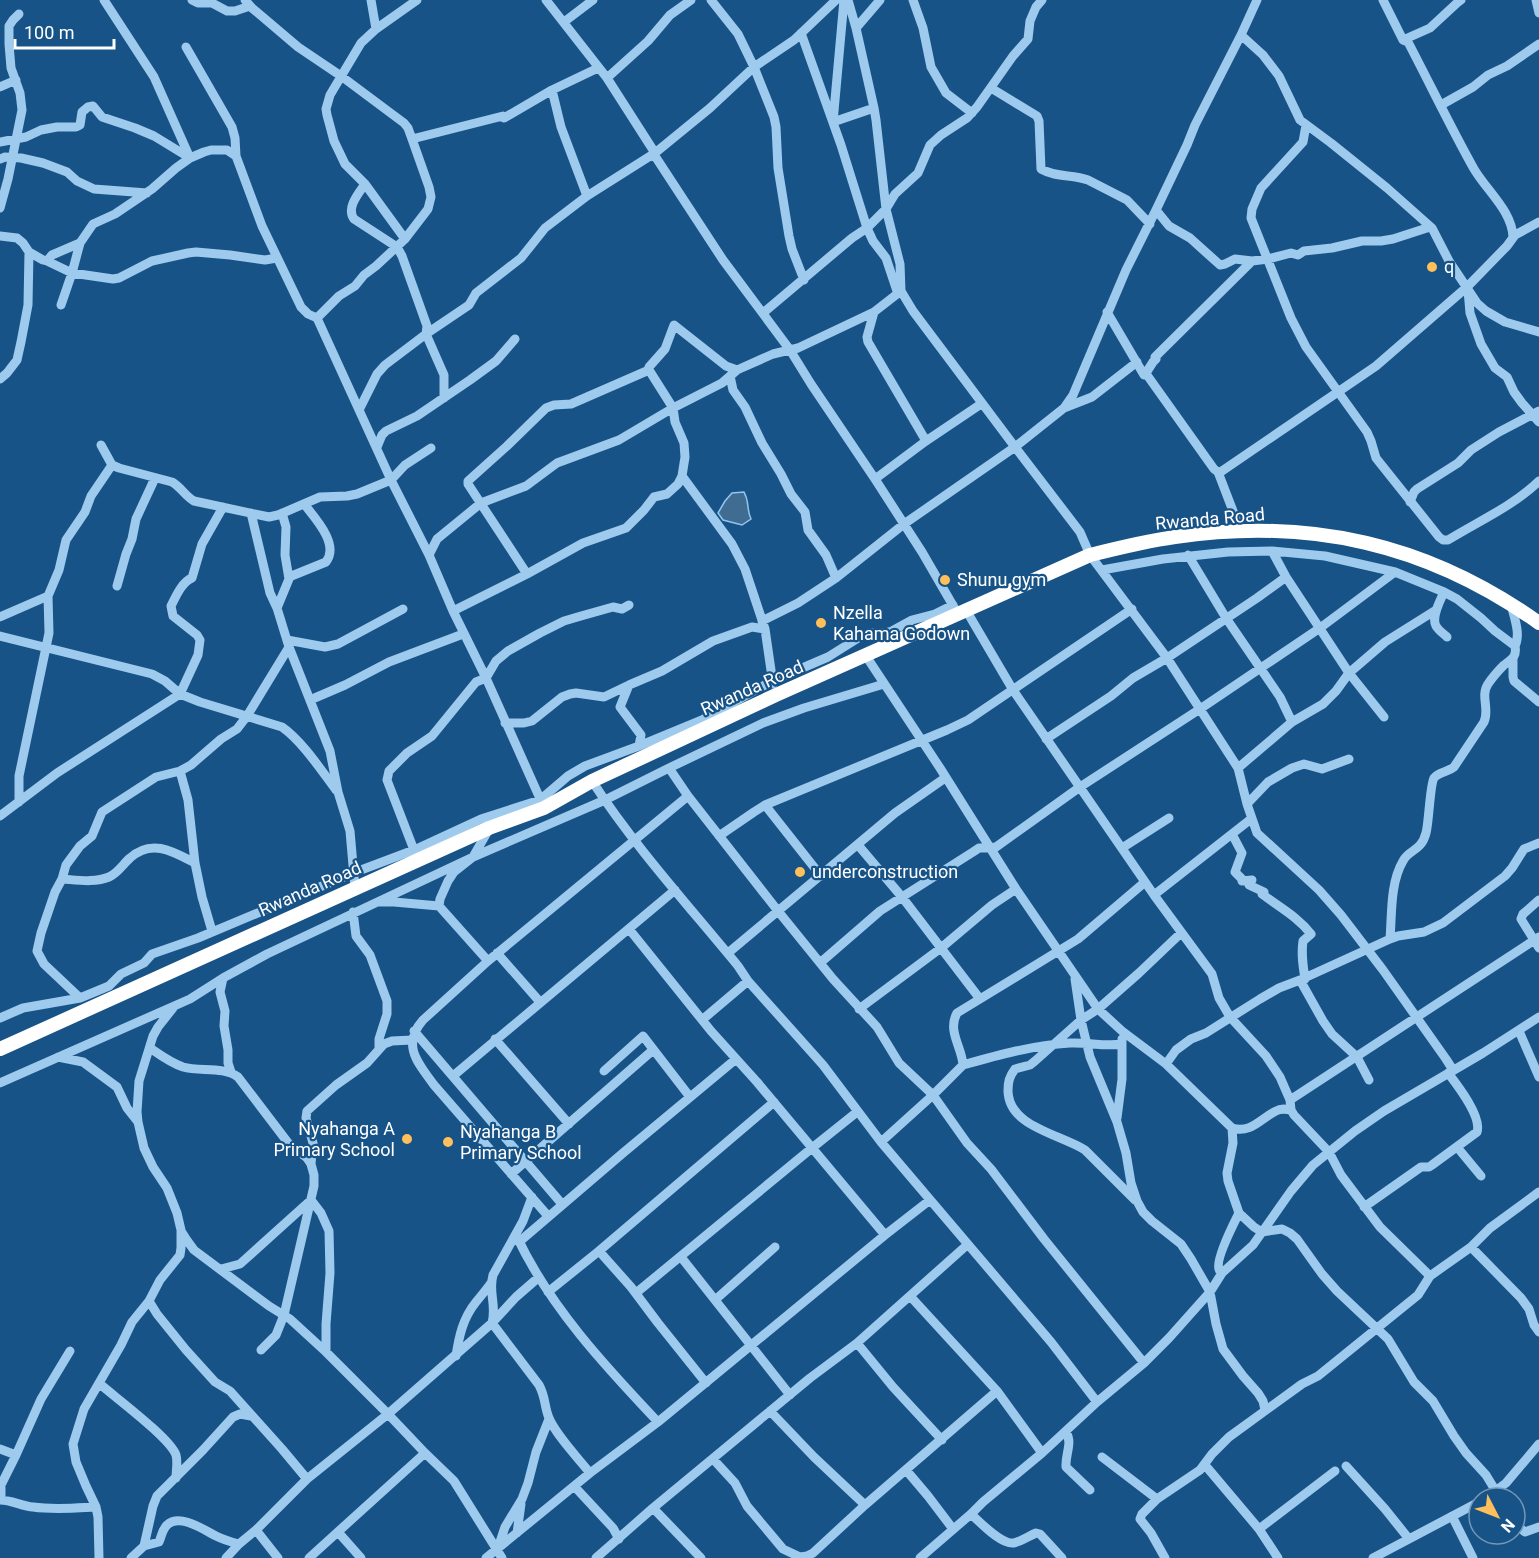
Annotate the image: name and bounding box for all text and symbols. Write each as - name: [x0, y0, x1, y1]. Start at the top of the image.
- scale bar: [15, 12, 114, 50]
- text: 100 m: [24, 22, 75, 43]
- place label: q: [1444, 256, 1454, 277]
- marker: q: [1425, 260, 1439, 274]
- street label: Rwanda Road: [1154, 503, 1266, 534]
- place label: Shunu gym: [957, 569, 1046, 590]
- marker: Shunu gym: [938, 573, 952, 587]
- place label: Nzella Kahama Godown: [833, 602, 970, 644]
- marker: Nzella Kahama Godown: [814, 616, 828, 630]
- street label: Rwanda Road: [697, 656, 806, 720]
- street label: Rwanda Road: [255, 857, 364, 921]
- place label: underconstruction: [812, 861, 958, 882]
- marker: underconstruction: [793, 865, 807, 879]
- place label: Nyahanga A Primary School: [273, 1118, 395, 1160]
- place label: Nyahanga B Primary School: [460, 1121, 582, 1163]
- marker: Nyahanga A Primary School: [400, 1132, 414, 1146]
- marker: Nyahanga B Primary School: [441, 1135, 455, 1149]
- north arrow: [1467, 1486, 1527, 1546]
- text: N: [1497, 1515, 1519, 1536]

